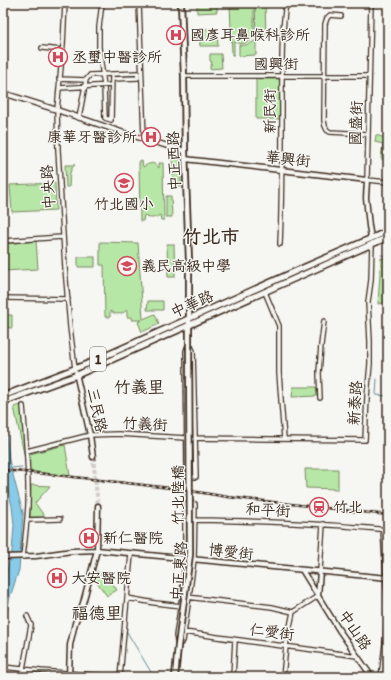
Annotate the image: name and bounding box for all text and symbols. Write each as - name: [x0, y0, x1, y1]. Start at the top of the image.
- hospital icon: 國彥耳鼻喉科診所: [165, 24, 187, 46]
- place label: 國彥耳鼻喉科診所: [190, 26, 310, 44]
- hospital icon: 丞璽中醫診所: [47, 46, 69, 68]
- place label: 丞璽中醫診所: [72, 48, 162, 66]
- street label: 國興街: [253, 55, 299, 73]
- street label: 新民街: [261, 88, 279, 134]
- street label: 國盛街: [346, 100, 366, 146]
- hospital icon: 康華牙醫診所: [140, 126, 162, 148]
- place label: 康華牙醫診所: [47, 128, 137, 146]
- street label: 中正西路: [164, 131, 184, 191]
- street label: 華興街: [265, 148, 311, 170]
- street label: 中央路: [38, 164, 58, 210]
- school or university icon: 竹北國小: [113, 172, 135, 194]
- place label: 竹北國小: [94, 195, 154, 213]
- district label: 竹北市: [182, 225, 240, 248]
- school or university icon: 義民高級中學: [116, 255, 138, 277]
- place label: 義民高級中學: [141, 257, 231, 275]
- street label: 中華路: [168, 287, 216, 321]
- road number: 1: [90, 347, 106, 371]
- district label: 竹義里: [114, 377, 165, 397]
- street label: 新泰路: [344, 380, 366, 426]
- street label: 三民路: [84, 386, 110, 434]
- street label: 竹義街: [122, 414, 168, 434]
- street label: 竹北陸橋: [169, 465, 187, 525]
- station icon: 竹北: [308, 496, 330, 518]
- place label: 竹北: [333, 498, 363, 516]
- street label: 和平街: [245, 500, 291, 520]
- hospital icon: 新仁醫院: [78, 527, 100, 549]
- place label: 新仁醫院: [103, 529, 163, 547]
- street label: 中正東路: [167, 540, 191, 602]
- street label: 博愛街: [208, 541, 254, 563]
- hospital icon: 大安醫院: [46, 567, 68, 589]
- place label: 大安醫院: [71, 569, 131, 587]
- district label: 福德里: [72, 603, 123, 623]
- street label: 中山路: [335, 606, 375, 654]
- street label: 仁愛街: [249, 620, 295, 644]

